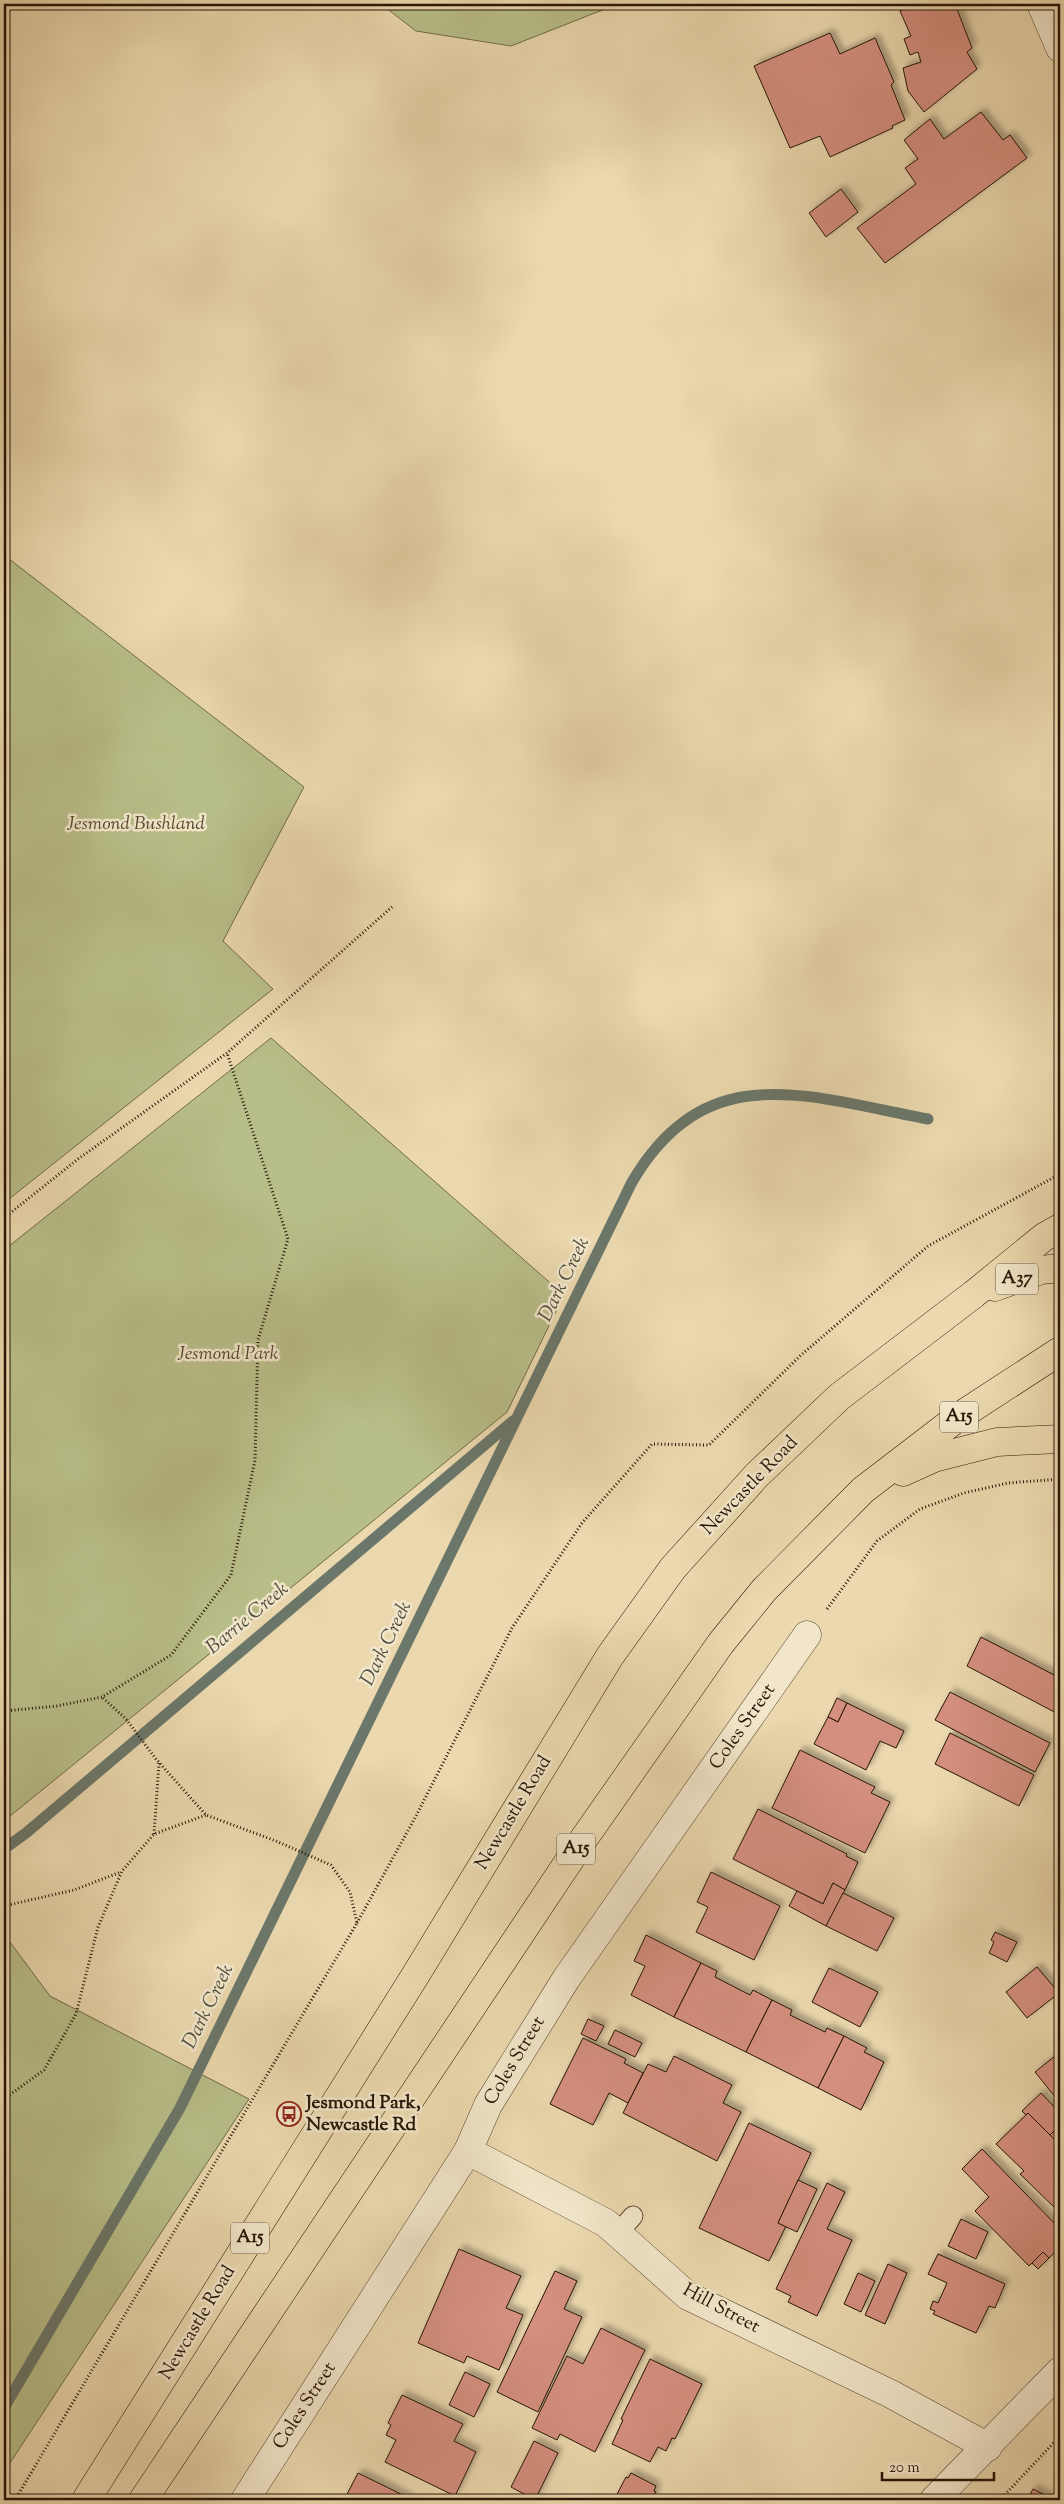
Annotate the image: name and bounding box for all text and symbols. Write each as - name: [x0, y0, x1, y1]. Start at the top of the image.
- park label: Jesmond Bushland: [66, 811, 205, 838]
- water label: Dark Creek: [532, 1233, 598, 1327]
- road number: A37: [996, 1264, 1038, 1295]
- park label: Jesmond Park: [177, 1341, 279, 1368]
- road number: A15: [940, 1401, 978, 1432]
- street label: Newcastle Road: [695, 1430, 805, 1542]
- water label: Barrie Creek: [200, 1576, 296, 1662]
- water label: Dark Creek: [354, 1597, 420, 1691]
- street label: Coles Street: [703, 1678, 783, 1776]
- street label: Newcastle Road: [469, 1750, 559, 1875]
- road number: A15: [557, 1834, 595, 1865]
- water label: Dark Creek: [176, 1960, 242, 2054]
- street label: Coles Street: [478, 2011, 552, 2111]
- place label: Jesmond Park, Newcastle Rd: [304, 2090, 421, 2139]
- bus stop icon: Jesmond Park, Newcastle Rd: [276, 2101, 302, 2127]
- road number: A15: [231, 2222, 269, 2254]
- street label: Newcastle Road: [153, 2260, 243, 2385]
- street label: Hill Street: [678, 2277, 765, 2341]
- street label: Coles Street: [267, 2356, 344, 2455]
- scale bar: [882, 2449, 994, 2481]
- text: 20 m: [889, 2458, 920, 2479]

